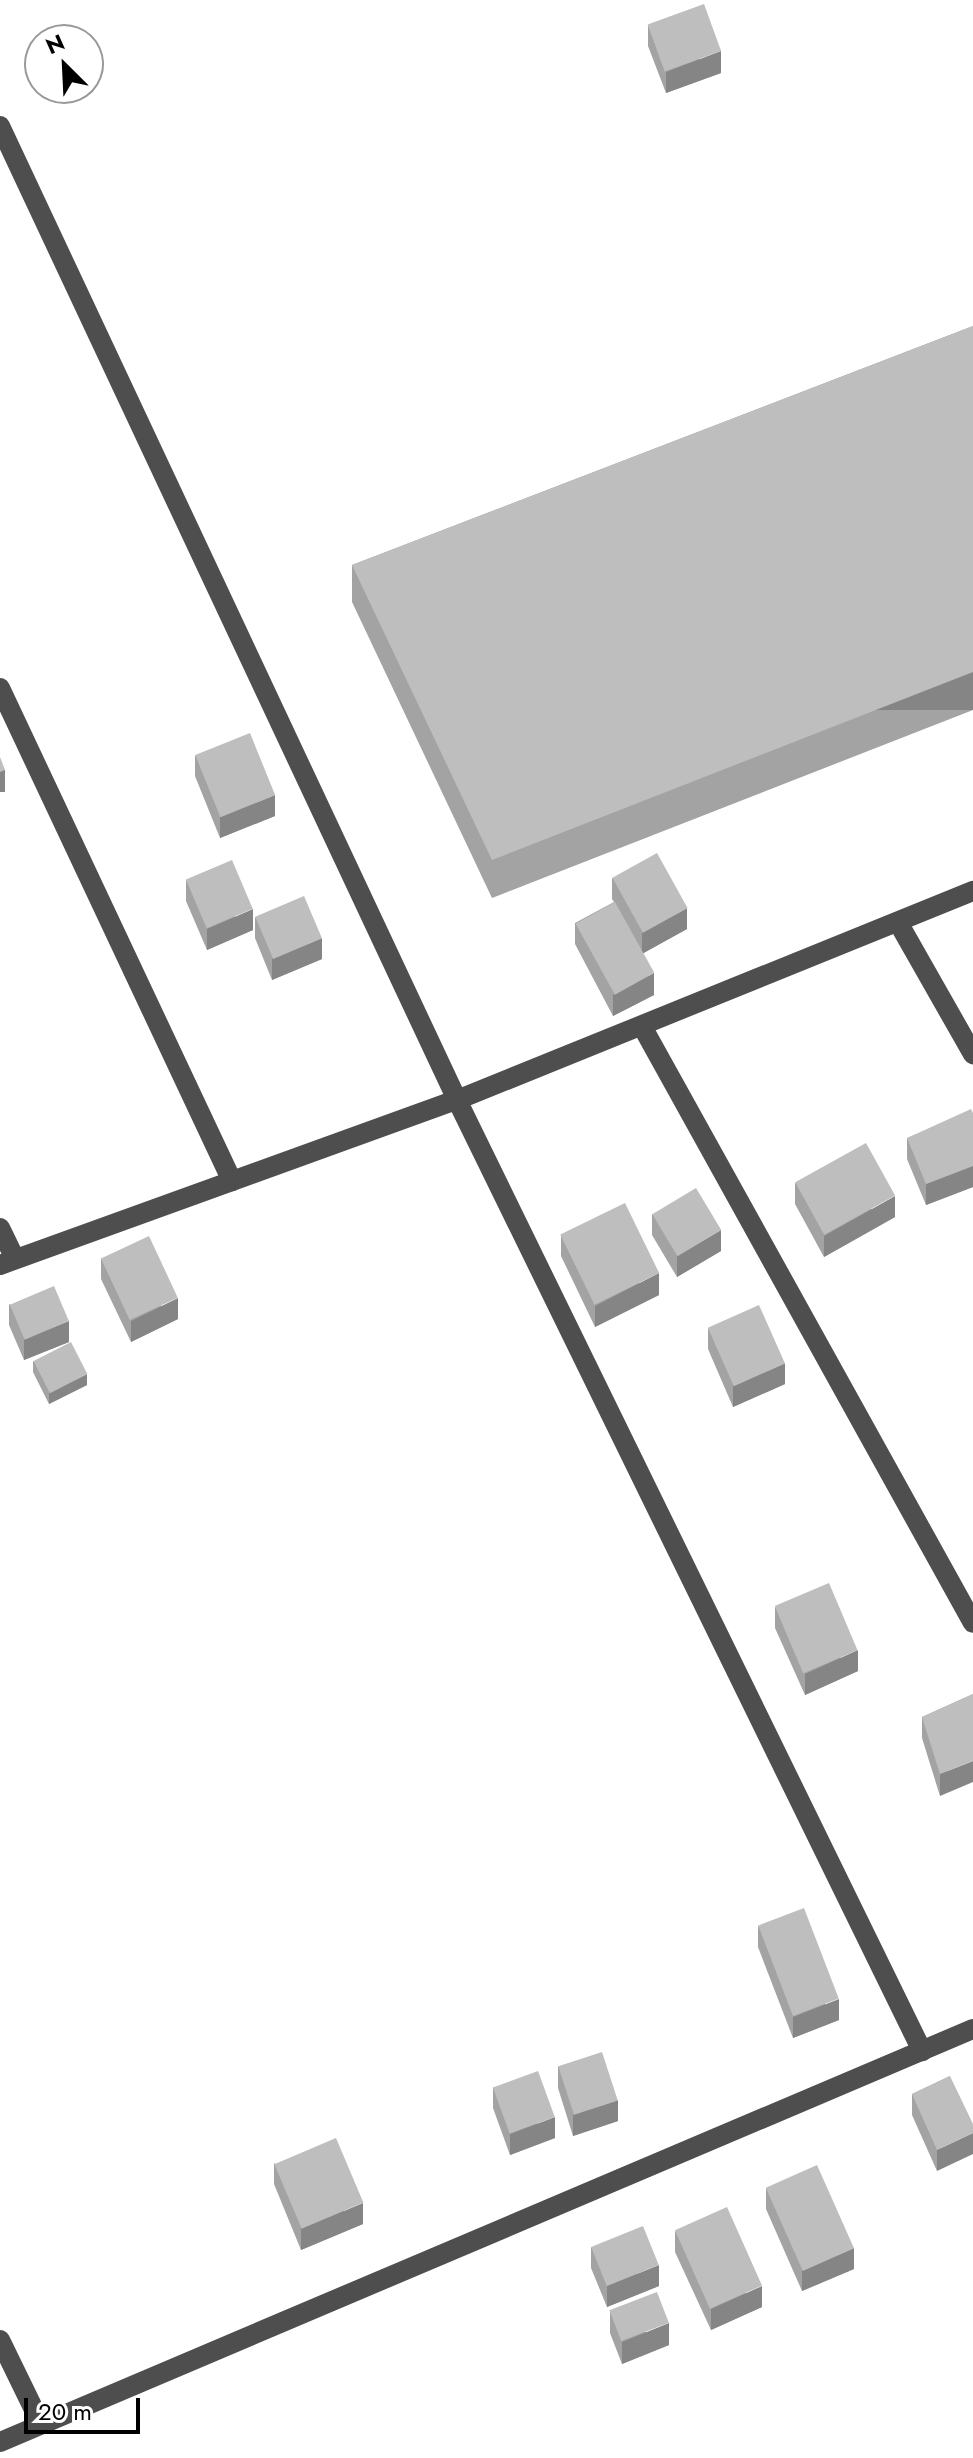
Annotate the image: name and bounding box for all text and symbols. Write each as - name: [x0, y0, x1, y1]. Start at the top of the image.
- north arrow: [24, 24, 104, 104]
- text: N: [41, 26, 70, 62]
- scale bar: [28, 2382, 144, 2432]
- text: 20 m: [38, 2394, 92, 2429]

